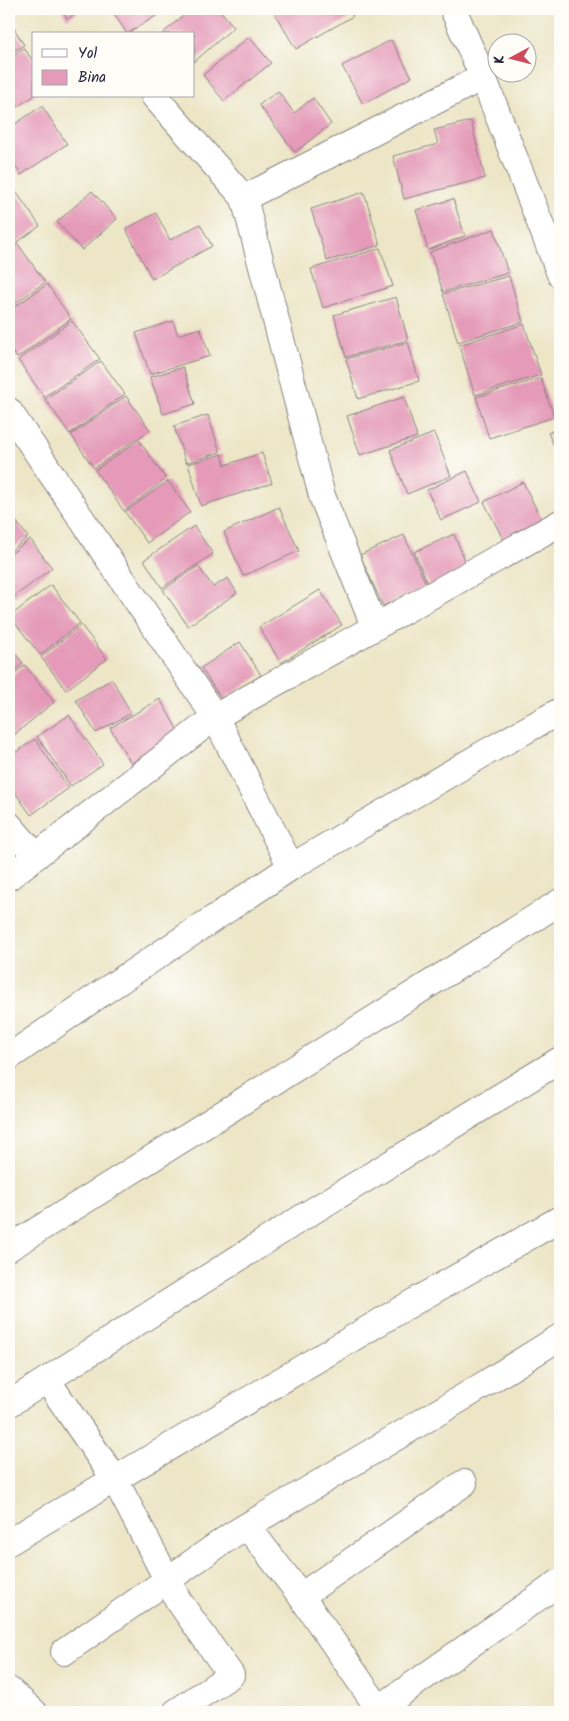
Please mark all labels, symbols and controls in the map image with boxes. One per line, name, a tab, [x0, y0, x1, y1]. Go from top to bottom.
legend	[32, 32, 195, 98]
north arrow	[486, 32, 536, 82]
text: Yol	[78, 42, 97, 66]
text: K	[489, 53, 512, 65]
text: Bina	[78, 66, 106, 90]

